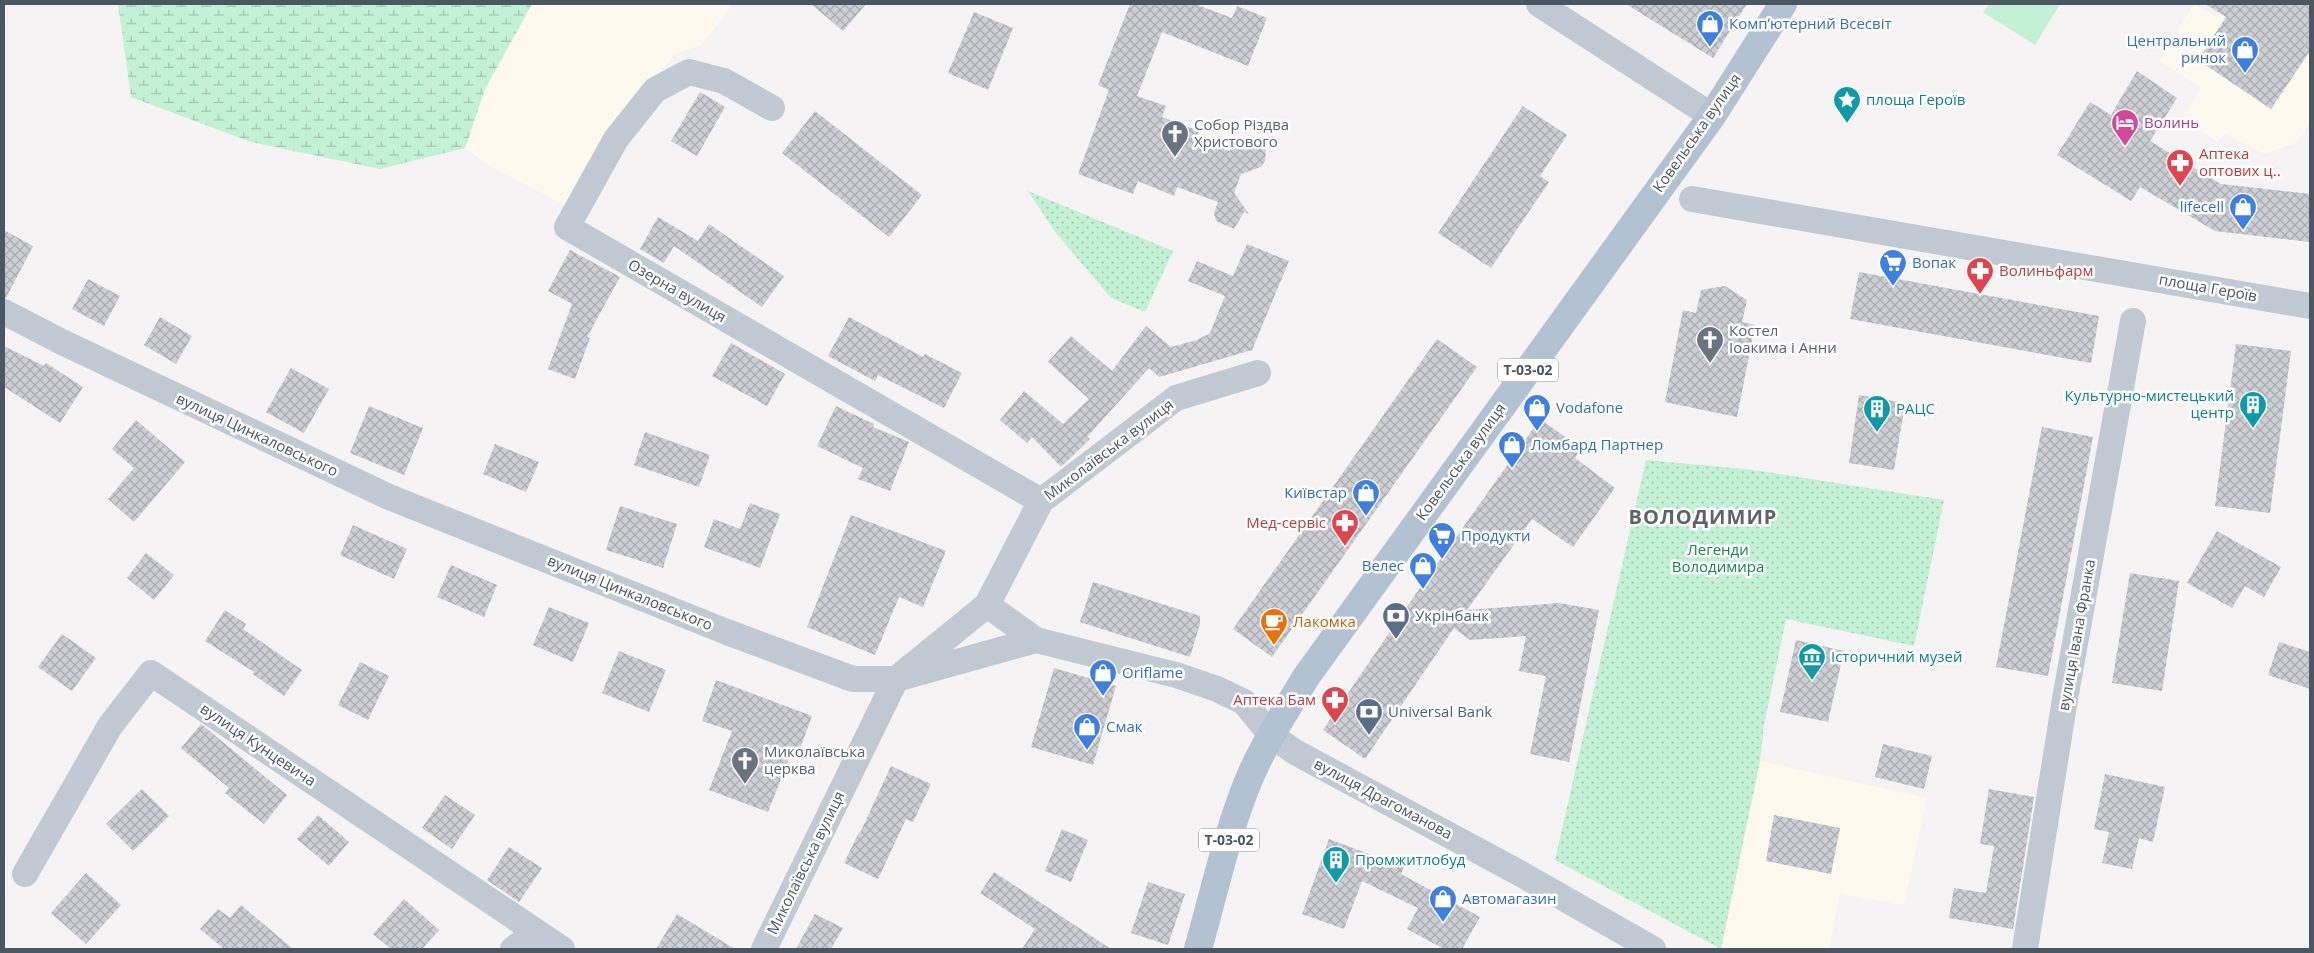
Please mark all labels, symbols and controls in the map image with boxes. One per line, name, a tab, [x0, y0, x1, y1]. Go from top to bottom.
shop icon: Компʼютерний Всесвіт	[1695, 9, 1725, 48]
place label: Компʼютерний Всесвіт	[1729, 13, 1892, 33]
place label: Центральний ринок	[2126, 30, 2226, 67]
shop icon: Центральний ринок	[2230, 35, 2260, 74]
street label: Ковельська вулиця	[1648, 69, 1745, 196]
place icon: площа Героїв	[1832, 85, 1862, 124]
place label: площа Героїв	[1866, 89, 1965, 109]
hotel icon: Волинь	[2110, 108, 2140, 147]
place label: Волинь	[2144, 112, 2199, 132]
place label: Собор Різдва Христового	[1194, 114, 1289, 151]
church icon: Собор Різдва Христового	[1160, 119, 1190, 158]
place label: Аптека оптових ц‥	[2199, 143, 2281, 180]
pharmacy icon: Аптека оптових ц‥	[2165, 148, 2195, 187]
shop icon: lifecell	[2228, 192, 2258, 231]
place label: lifecell	[2180, 196, 2224, 216]
supermarket icon: Вопак	[1878, 248, 1908, 287]
place label: Вопак	[1912, 252, 1956, 272]
street label: Озерна вулиця	[625, 254, 730, 326]
pharmacy icon: Волиньфарм	[1965, 256, 1995, 295]
place label: Волиньфарм	[1999, 260, 2093, 280]
street label: площа Героїв	[2157, 269, 2259, 305]
place label: Костел Іоакима і Анни	[1729, 320, 1837, 357]
church icon: Костел Іоакима і Анни	[1695, 325, 1725, 364]
road number: Т-03-02	[1498, 358, 1558, 382]
place label: Культурно-мистецький центр	[2065, 385, 2234, 422]
street label: вулиця Цинкаловського	[173, 388, 342, 480]
building icon: Культурно-мистецький центр	[2238, 390, 2268, 429]
shop icon: Vodafone	[1522, 393, 1552, 432]
street label: Миколаївська вулиця	[1040, 394, 1177, 504]
building icon: РАЦС	[1862, 394, 1892, 433]
place label: Vodafone	[1556, 397, 1623, 417]
place label: РАЦС	[1896, 398, 1935, 418]
street label: Ковельська вулиця	[1411, 399, 1510, 524]
shop icon: Ломбард Партнер	[1497, 430, 1527, 469]
place label: Ломбард Партнер	[1531, 434, 1663, 454]
shop icon: Київстар	[1351, 478, 1381, 517]
place label: Київстар	[1284, 482, 1347, 502]
district label: ВОЛОДИМИР	[1629, 503, 1777, 530]
pharmacy icon: Мед-сервіс	[1330, 508, 1360, 547]
place label: Мед-сервіс	[1246, 512, 1326, 532]
supermarket icon: Продукти	[1427, 521, 1457, 560]
place label: Продукти	[1461, 525, 1531, 545]
park label: Легенди Володимира	[1672, 539, 1764, 576]
street label: вулиця Цинкаловського	[545, 550, 716, 634]
shop icon: Велес	[1408, 551, 1438, 590]
place label: Велес	[1362, 555, 1404, 575]
street label: вулиця Івана Франка	[2053, 557, 2099, 712]
bank icon: Укрінбанк	[1381, 601, 1411, 640]
place label: Укрінбанк	[1415, 605, 1489, 625]
cafe icon: Лакомка	[1259, 607, 1289, 646]
place label: Лакомка	[1293, 611, 1356, 631]
museum icon: Історичний музей	[1797, 642, 1827, 681]
place label: Історичний музей	[1831, 646, 1962, 666]
shop icon: Oriflame	[1088, 658, 1118, 697]
place label: Oriflame	[1122, 662, 1183, 682]
pharmacy icon: Аптека Бам	[1320, 685, 1350, 724]
place label: Аптека Бам	[1233, 689, 1316, 709]
bank icon: Universal Bank	[1354, 697, 1384, 736]
street label: вулиця Кунцевича	[197, 698, 320, 790]
place label: Universal Bank	[1388, 701, 1492, 721]
shop icon: Смак	[1072, 712, 1102, 751]
place label: Смак	[1106, 716, 1143, 736]
place label: Миколаївська церква	[764, 741, 865, 778]
church icon: Миколаївська церква	[730, 746, 760, 785]
street label: вулиця Драгоманова	[1311, 753, 1456, 843]
street label: Миколаївська вулиця	[762, 788, 849, 938]
road number: Т-03-02	[1199, 828, 1259, 852]
building icon: Промжитлобуд	[1321, 845, 1351, 884]
place label: Промжитлобуд	[1355, 849, 1466, 869]
shop icon: Автомагазин	[1428, 884, 1458, 923]
place label: Автомагазин	[1462, 888, 1557, 908]

